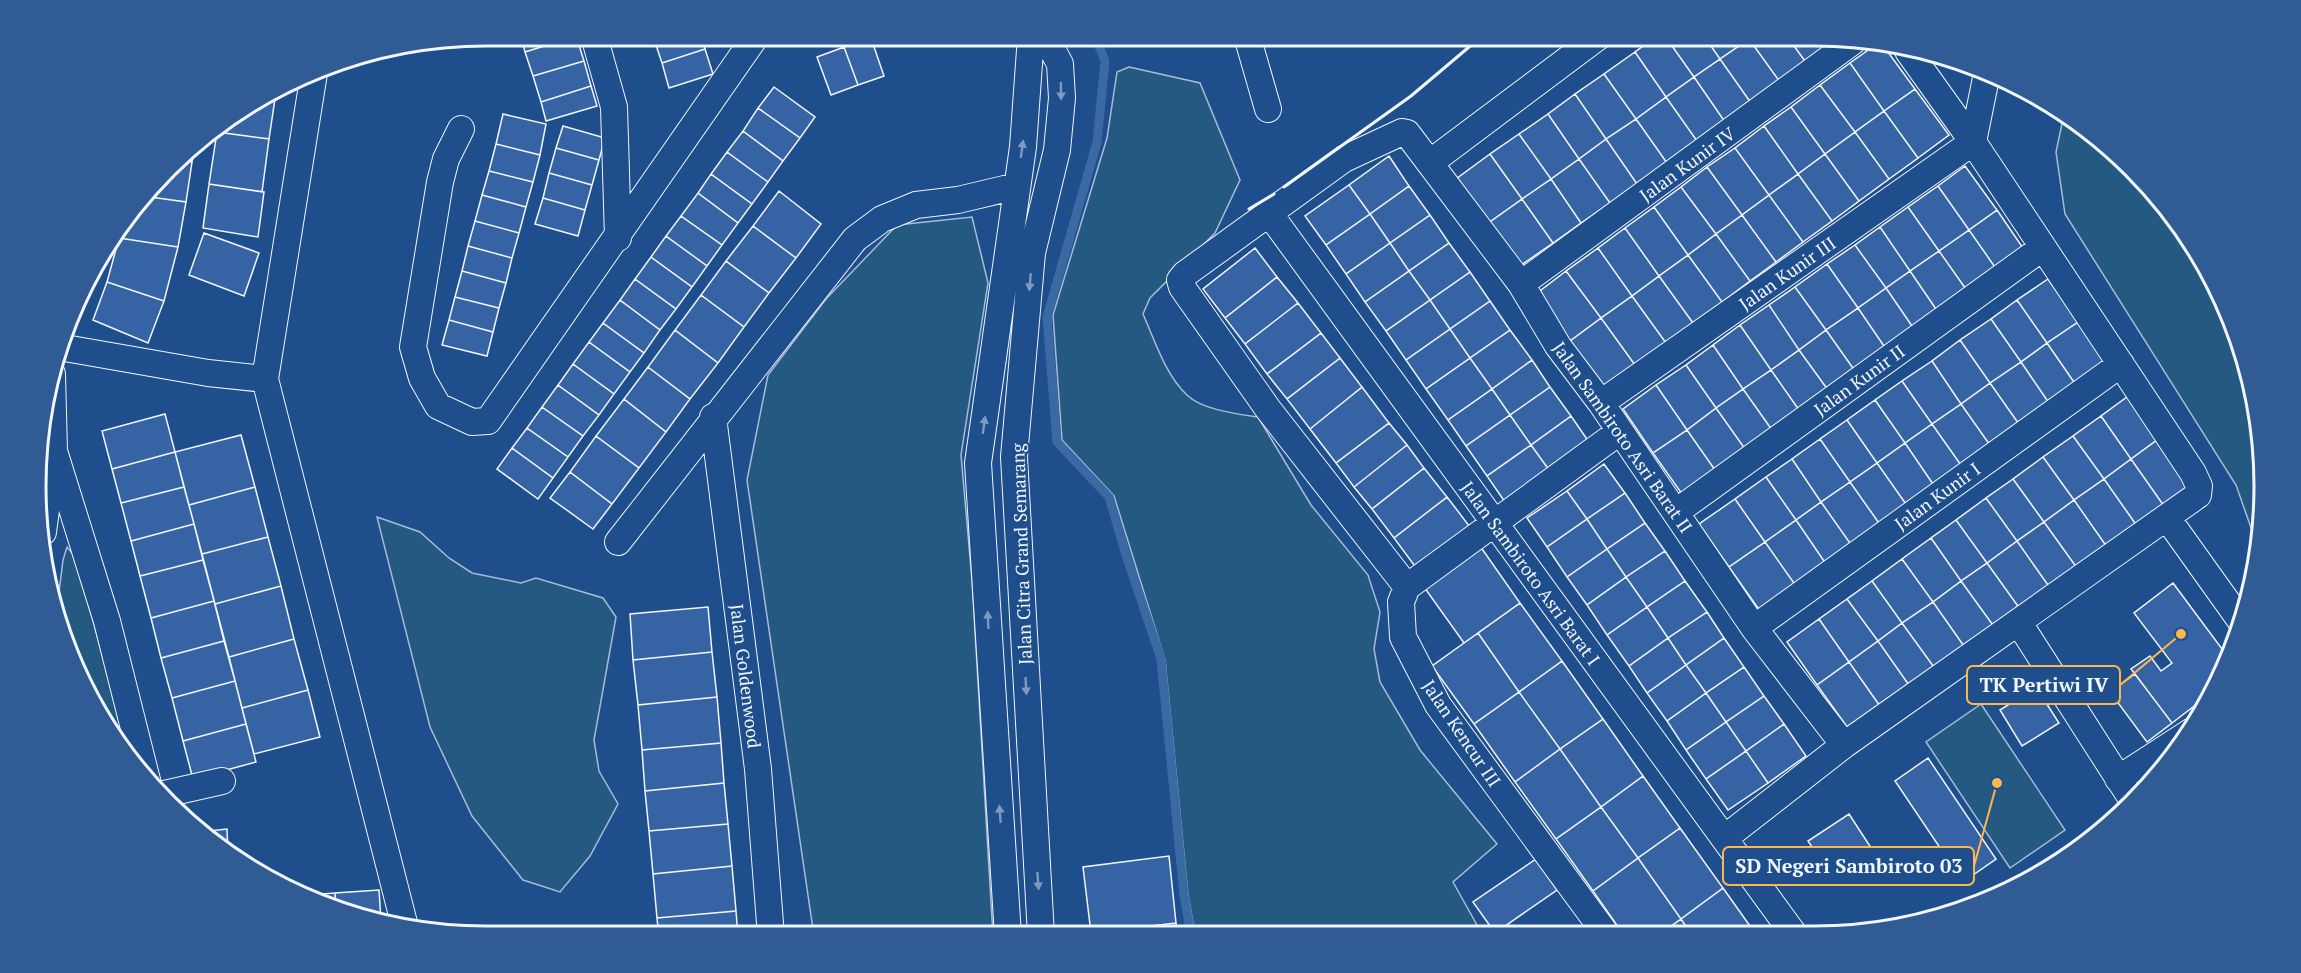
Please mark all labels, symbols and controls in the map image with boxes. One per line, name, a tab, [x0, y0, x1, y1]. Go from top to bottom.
one-way arrow	[1056, 81, 1066, 100]
street label: Jalan Kunir IV	[1634, 121, 1740, 207]
one-way arrow	[1018, 139, 1027, 158]
street label: Jalan Kunir III	[1734, 231, 1840, 315]
one-way arrow	[1025, 273, 1035, 292]
street label: Jalan Sambiroto Asri Barat II	[1548, 337, 1698, 537]
street label: Jalan Kunir II	[1809, 339, 1909, 421]
one-way arrow	[979, 416, 988, 435]
street label: Jalan Citra Grand Semarang	[1005, 442, 1037, 665]
street label: Jalan Kunir I	[1889, 457, 1985, 535]
street label: Jalan Sambiroto Asri Barat I	[1456, 476, 1606, 670]
street label: Jalan Goldenwood	[725, 603, 767, 749]
one-way arrow	[983, 610, 992, 629]
callout: TK Pertiwi IV	[1967, 666, 2120, 704]
text: TK Pertiwi IV	[1980, 671, 2109, 698]
street label: Jalan Kencur III	[1417, 675, 1507, 791]
one-way arrow	[1022, 677, 1031, 696]
one-way arrow	[995, 805, 1005, 824]
callout: SD Negeri Sambiroto 03	[1723, 847, 1974, 885]
text: SD Negeri Sambiroto 03	[1735, 852, 1963, 879]
one-way arrow	[1033, 871, 1043, 890]

